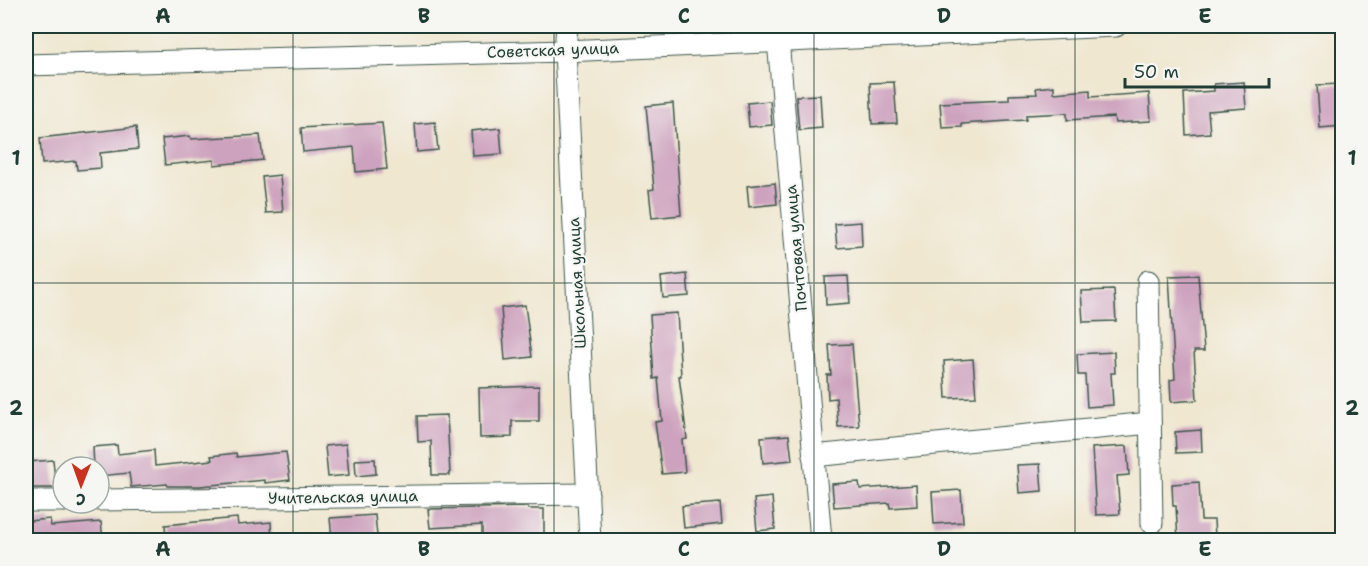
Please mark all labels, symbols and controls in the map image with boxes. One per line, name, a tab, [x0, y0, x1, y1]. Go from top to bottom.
text: A	[155, 3, 171, 29]
text: B	[418, 3, 430, 29]
text: C	[678, 3, 690, 29]
text: D	[937, 3, 951, 29]
text: E	[1198, 3, 1212, 29]
street label: Советская улица	[487, 37, 620, 63]
scale bar	[1125, 51, 1269, 89]
text: 50 m	[1134, 60, 1179, 84]
text: 1	[11, 145, 21, 171]
text: 1	[1347, 145, 1357, 171]
street label: Почтовая улица	[780, 184, 812, 312]
street label: Школьная улица	[563, 217, 591, 349]
text: 2	[9, 395, 23, 421]
text: 2	[1345, 395, 1359, 421]
north arrow	[51, 455, 111, 515]
street label: Учительская улица	[268, 485, 418, 509]
text: С	[75, 489, 86, 510]
text: A	[155, 536, 171, 562]
text: B	[418, 536, 430, 562]
text: C	[678, 536, 690, 562]
text: D	[937, 536, 951, 562]
text: E	[1198, 536, 1212, 562]

